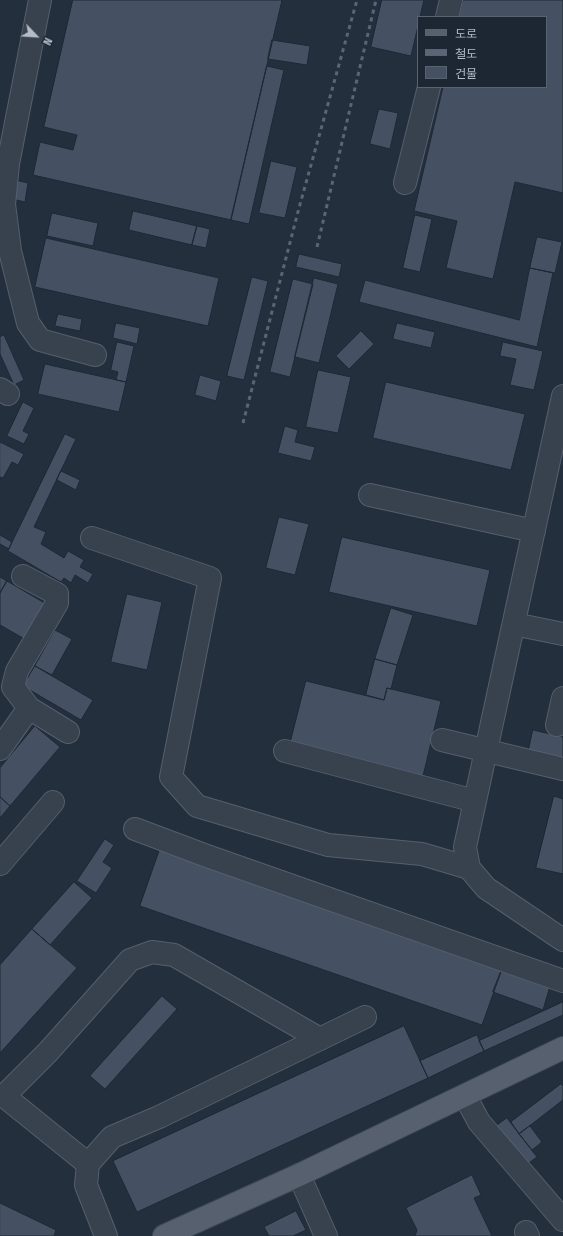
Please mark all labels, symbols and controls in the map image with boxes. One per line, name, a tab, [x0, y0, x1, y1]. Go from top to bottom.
north arrow	[16, 16, 56, 56]
legend	[417, 16, 547, 88]
text: 도로	[455, 27, 477, 41]
text: N	[40, 36, 55, 47]
text: 철도	[455, 47, 477, 61]
text: 건물	[455, 67, 477, 81]

